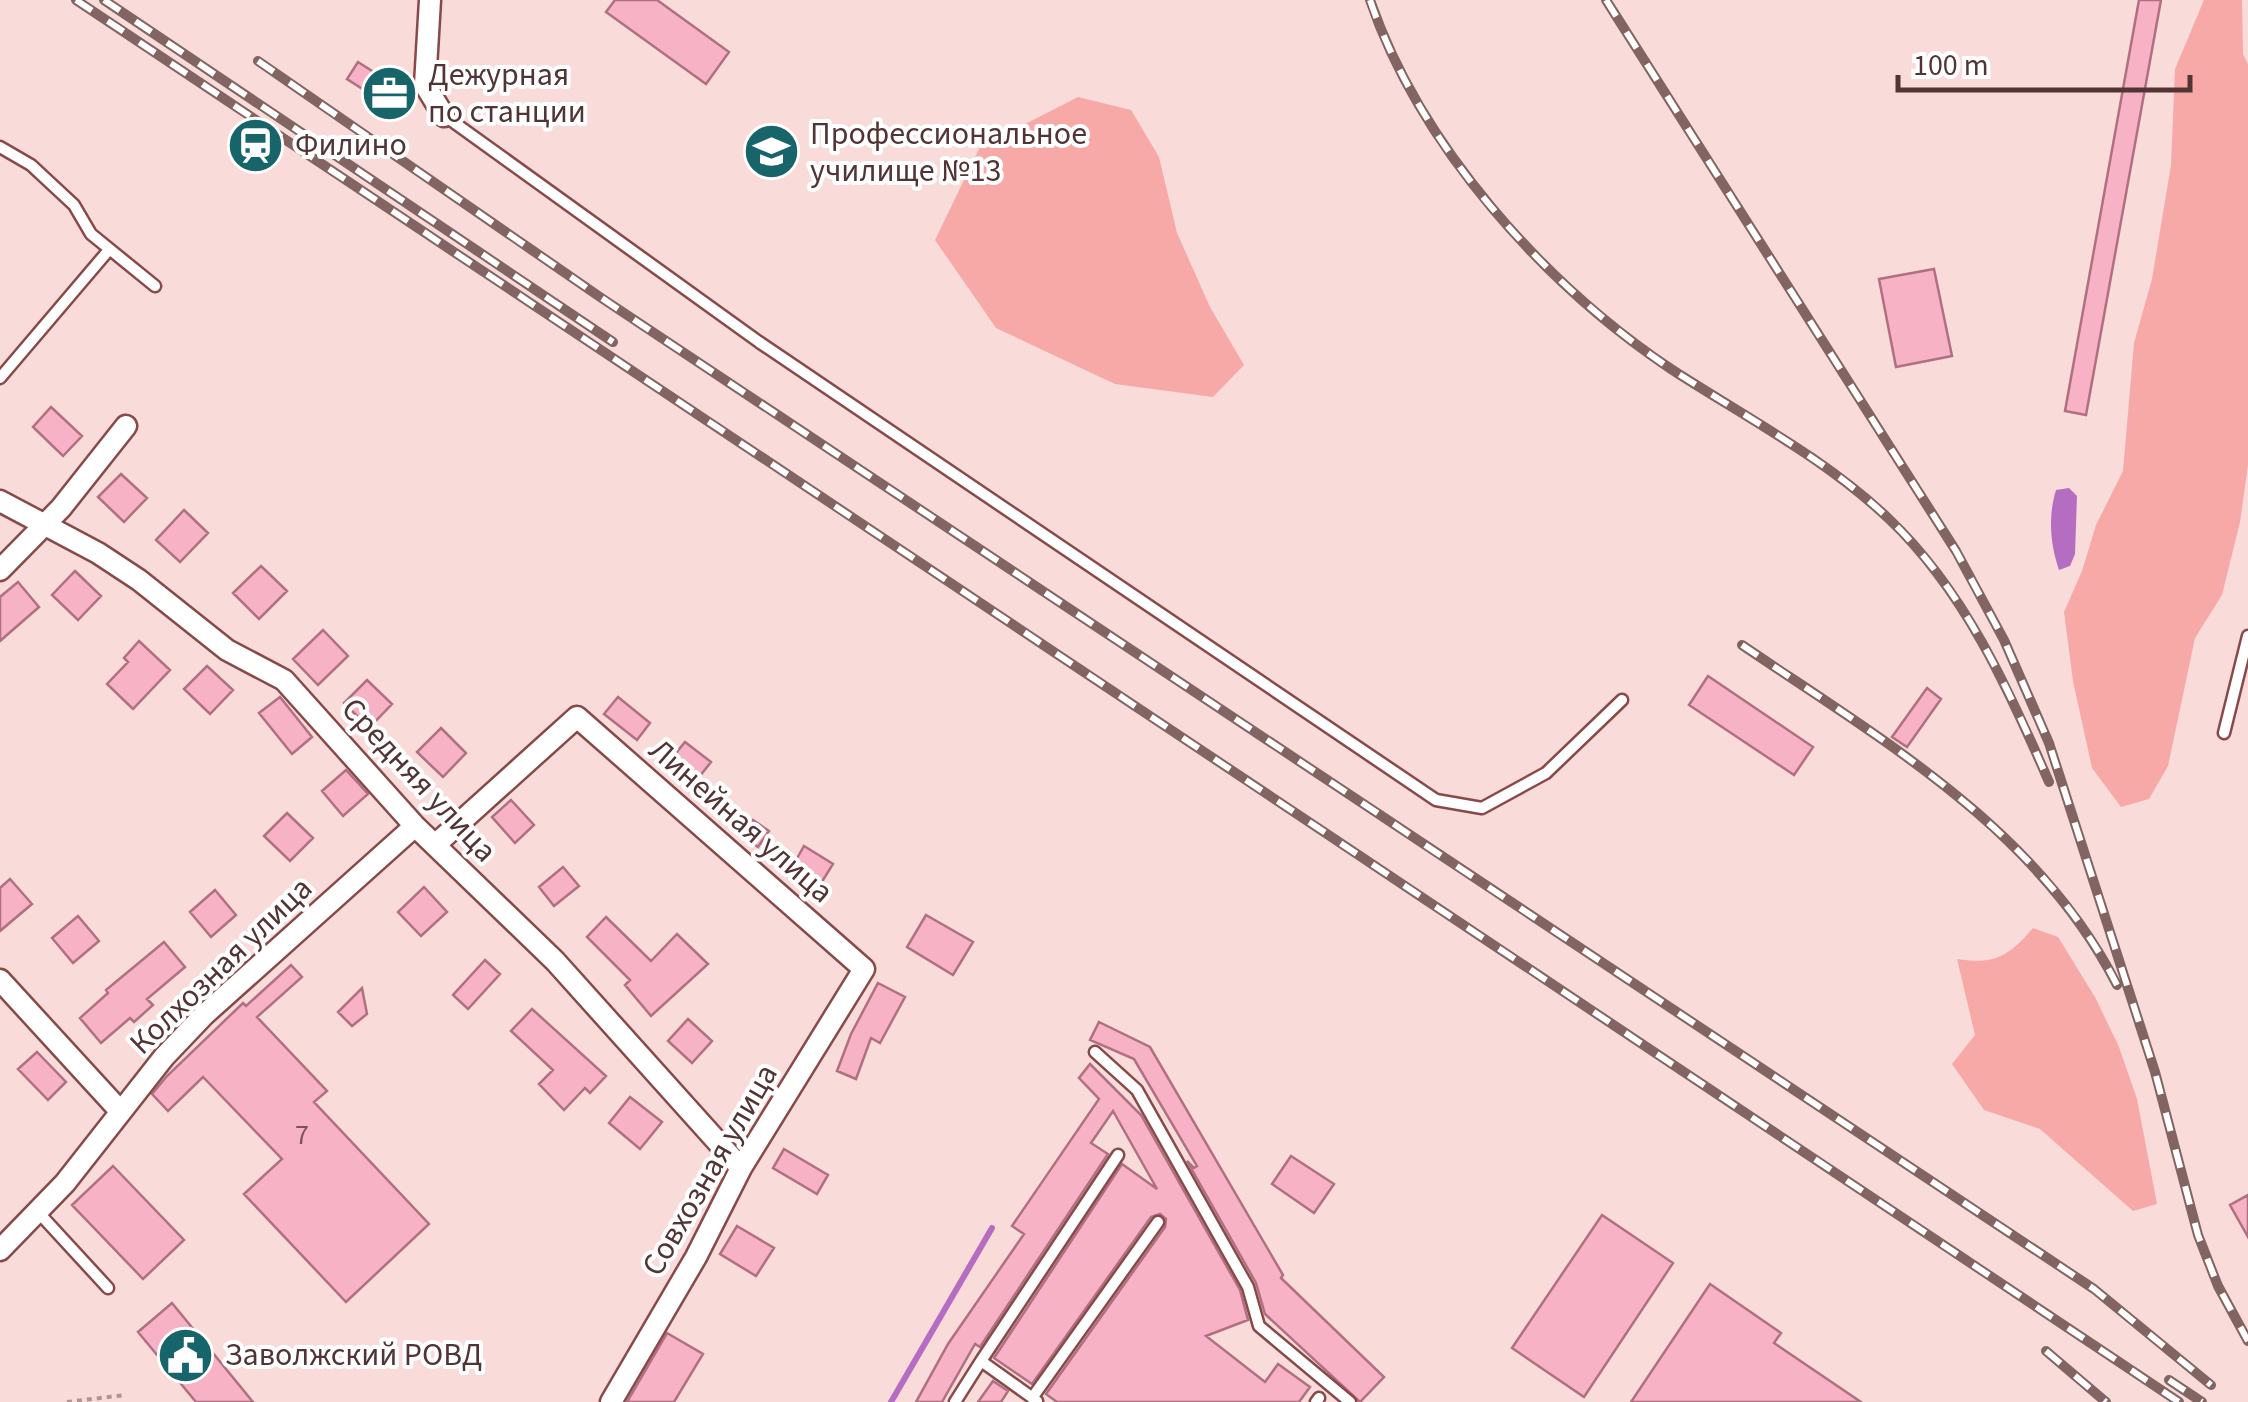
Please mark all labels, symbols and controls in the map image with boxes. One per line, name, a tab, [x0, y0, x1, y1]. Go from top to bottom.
scale bar	[1898, 30, 2190, 92]
text: 100 m	[1913, 44, 1989, 87]
place label: Дежурная по станции	[428, 52, 586, 135]
office icon: Дежурная по станции	[359, 63, 419, 123]
place label: Профессиональное училище №13	[810, 111, 1087, 194]
station icon: Филино	[226, 115, 286, 175]
place label: Филино	[295, 122, 407, 168]
school or university icon: Профессиональное училище №13	[741, 122, 801, 182]
street label: Средняя улица	[331, 687, 507, 873]
street label: Линейная улица	[639, 728, 843, 914]
street label: Колхозная улица	[119, 867, 323, 1065]
street label: Совхозная улица	[631, 1056, 789, 1284]
house number: 7	[295, 1115, 309, 1155]
public building icon: Заволжский РОВД	[156, 1325, 216, 1385]
place label: Заволжский РОВД	[225, 1332, 482, 1378]

